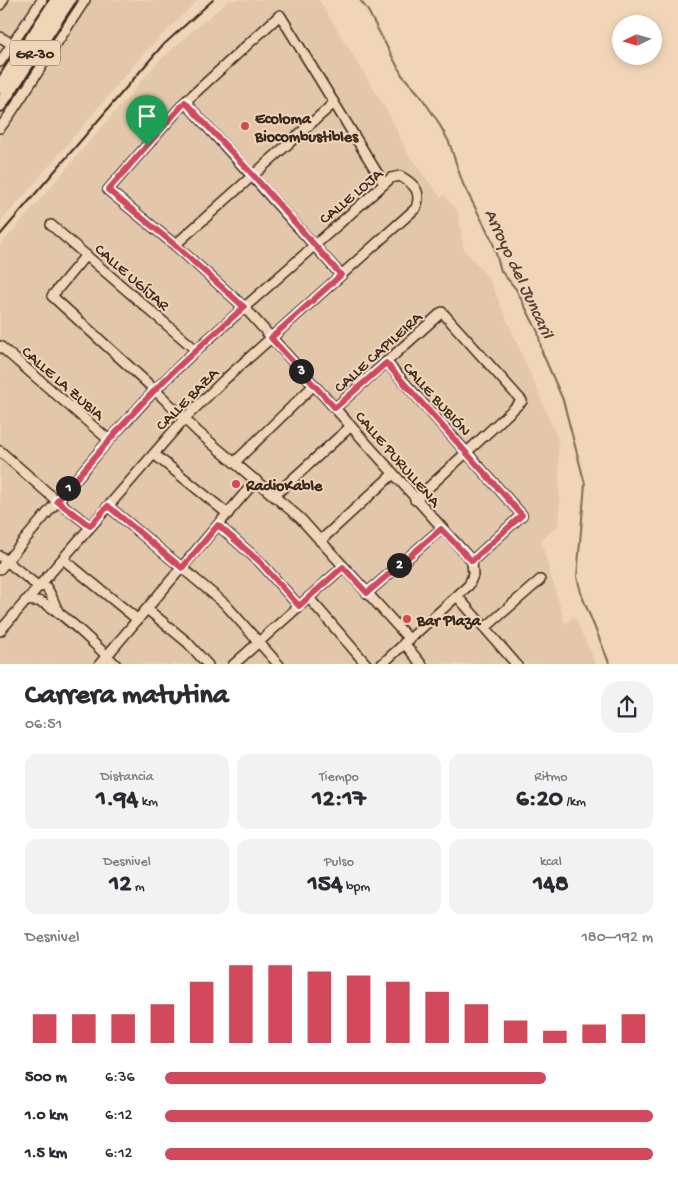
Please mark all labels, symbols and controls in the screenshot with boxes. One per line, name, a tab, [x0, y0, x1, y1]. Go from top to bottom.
north arrow	[612, 15, 662, 65]
map controls	[612, 15, 662, 65]
road number: GR-30	[10, 40, 60, 66]
pin	[126, 95, 168, 146]
icon: arrive	[133, 102, 161, 130]
place label: Ecoloma Biocombustibles	[254, 111, 359, 148]
marker: Ecoloma Biocombustibles	[239, 120, 251, 132]
street label: CALLE LOJA	[317, 165, 389, 230]
water label: Arroyo del Juncaril	[479, 206, 557, 343]
street label: CALLE UGÍJAR	[89, 240, 173, 317]
street label: CALLE CAPILEIRA	[331, 308, 428, 398]
street label: CALLE LA ZUBIA	[16, 343, 108, 427]
pin: 3	[288, 358, 314, 384]
street label: CALLE BUBIÓN	[397, 359, 474, 441]
text: 3	[298, 363, 305, 380]
street label: CALLE BAZA	[153, 364, 225, 436]
street label: CALLE PURULLENA	[350, 408, 444, 513]
pin: 1	[56, 476, 80, 500]
marker: RadioKable	[230, 478, 242, 490]
place label: RadioKable	[245, 478, 323, 497]
text: 1	[66, 480, 71, 497]
pin: 2	[386, 552, 412, 578]
text: 2	[396, 557, 403, 574]
marker: Bar Plaza	[401, 613, 413, 625]
place label: Bar Plaza	[416, 613, 482, 632]
text: Carrera matutina	[25, 680, 228, 713]
button: share	[601, 681, 653, 733]
text: 06:51	[25, 716, 62, 735]
text: Distancia	[100, 769, 154, 786]
text: Tiempo	[319, 769, 359, 786]
text: Ritmo	[534, 769, 568, 786]
text: 1.94	[96, 786, 138, 815]
text: 12:17	[312, 786, 366, 815]
text: 6:20	[516, 786, 563, 815]
text: km	[138, 794, 158, 811]
text: /km	[563, 794, 586, 811]
text: Desnivel	[103, 854, 151, 871]
text: Pulso	[324, 854, 354, 871]
text: kcal	[540, 854, 562, 871]
text: 12	[109, 871, 132, 900]
text: 154	[308, 871, 343, 900]
text: 148	[533, 871, 569, 900]
text: m	[132, 879, 145, 896]
text: bpm	[343, 879, 370, 896]
text: Desnivel	[25, 929, 79, 948]
text: 180–192 m	[581, 929, 653, 948]
text: 500 m	[25, 1069, 67, 1088]
text: 6:36	[105, 1069, 135, 1088]
text: 1.0 km	[25, 1107, 68, 1126]
text: 6:12	[105, 1107, 132, 1126]
text: 1.5 km	[25, 1145, 67, 1164]
text: 6:12	[105, 1145, 132, 1164]

